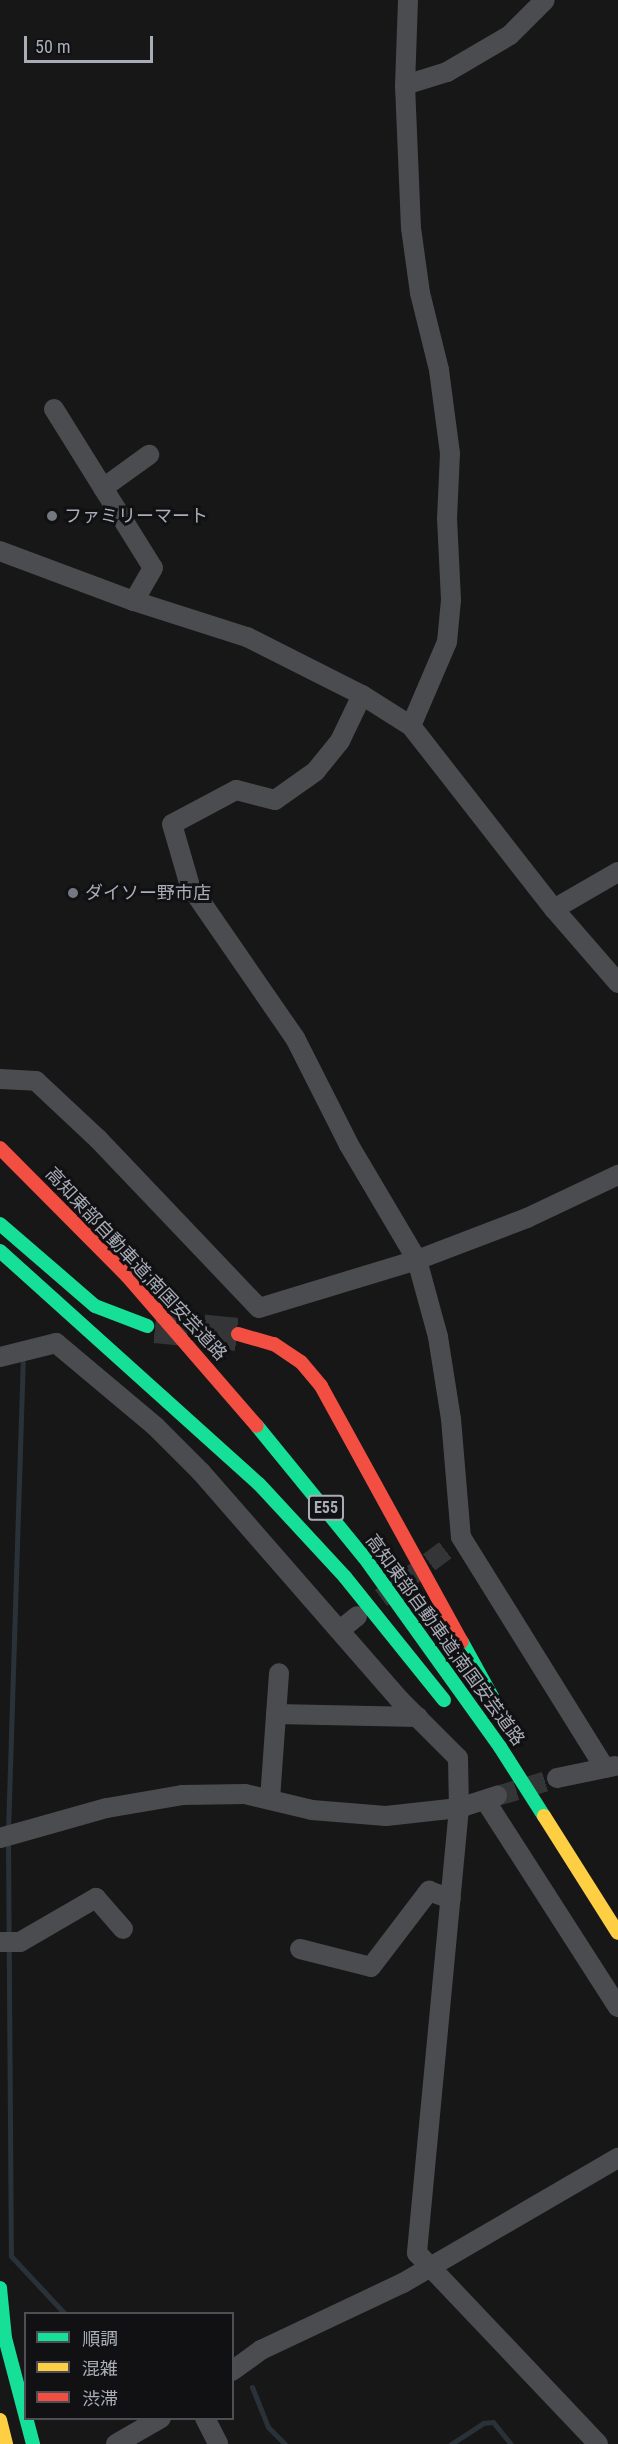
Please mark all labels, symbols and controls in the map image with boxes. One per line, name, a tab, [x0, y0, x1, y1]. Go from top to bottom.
scale bar	[27, 24, 156, 62]
text: 50 m	[35, 36, 70, 57]
place label: ファミリーマート	[64, 505, 208, 527]
marker: ファミリーマート	[45, 509, 59, 523]
place label: ダイソー野市店	[85, 882, 211, 904]
marker: ダイソー野市店	[66, 886, 80, 900]
street label: 高知東部自動車道;南国安芸道路	[41, 1163, 231, 1365]
road number: E55	[306, 1495, 346, 1521]
street label: 高知東部自動車道;南国安芸道路	[361, 1530, 529, 1750]
legend	[24, 2312, 234, 2420]
text: 順調	[82, 2328, 118, 2349]
text: 混雑	[82, 2358, 118, 2379]
text: 渋滞	[82, 2388, 118, 2409]

